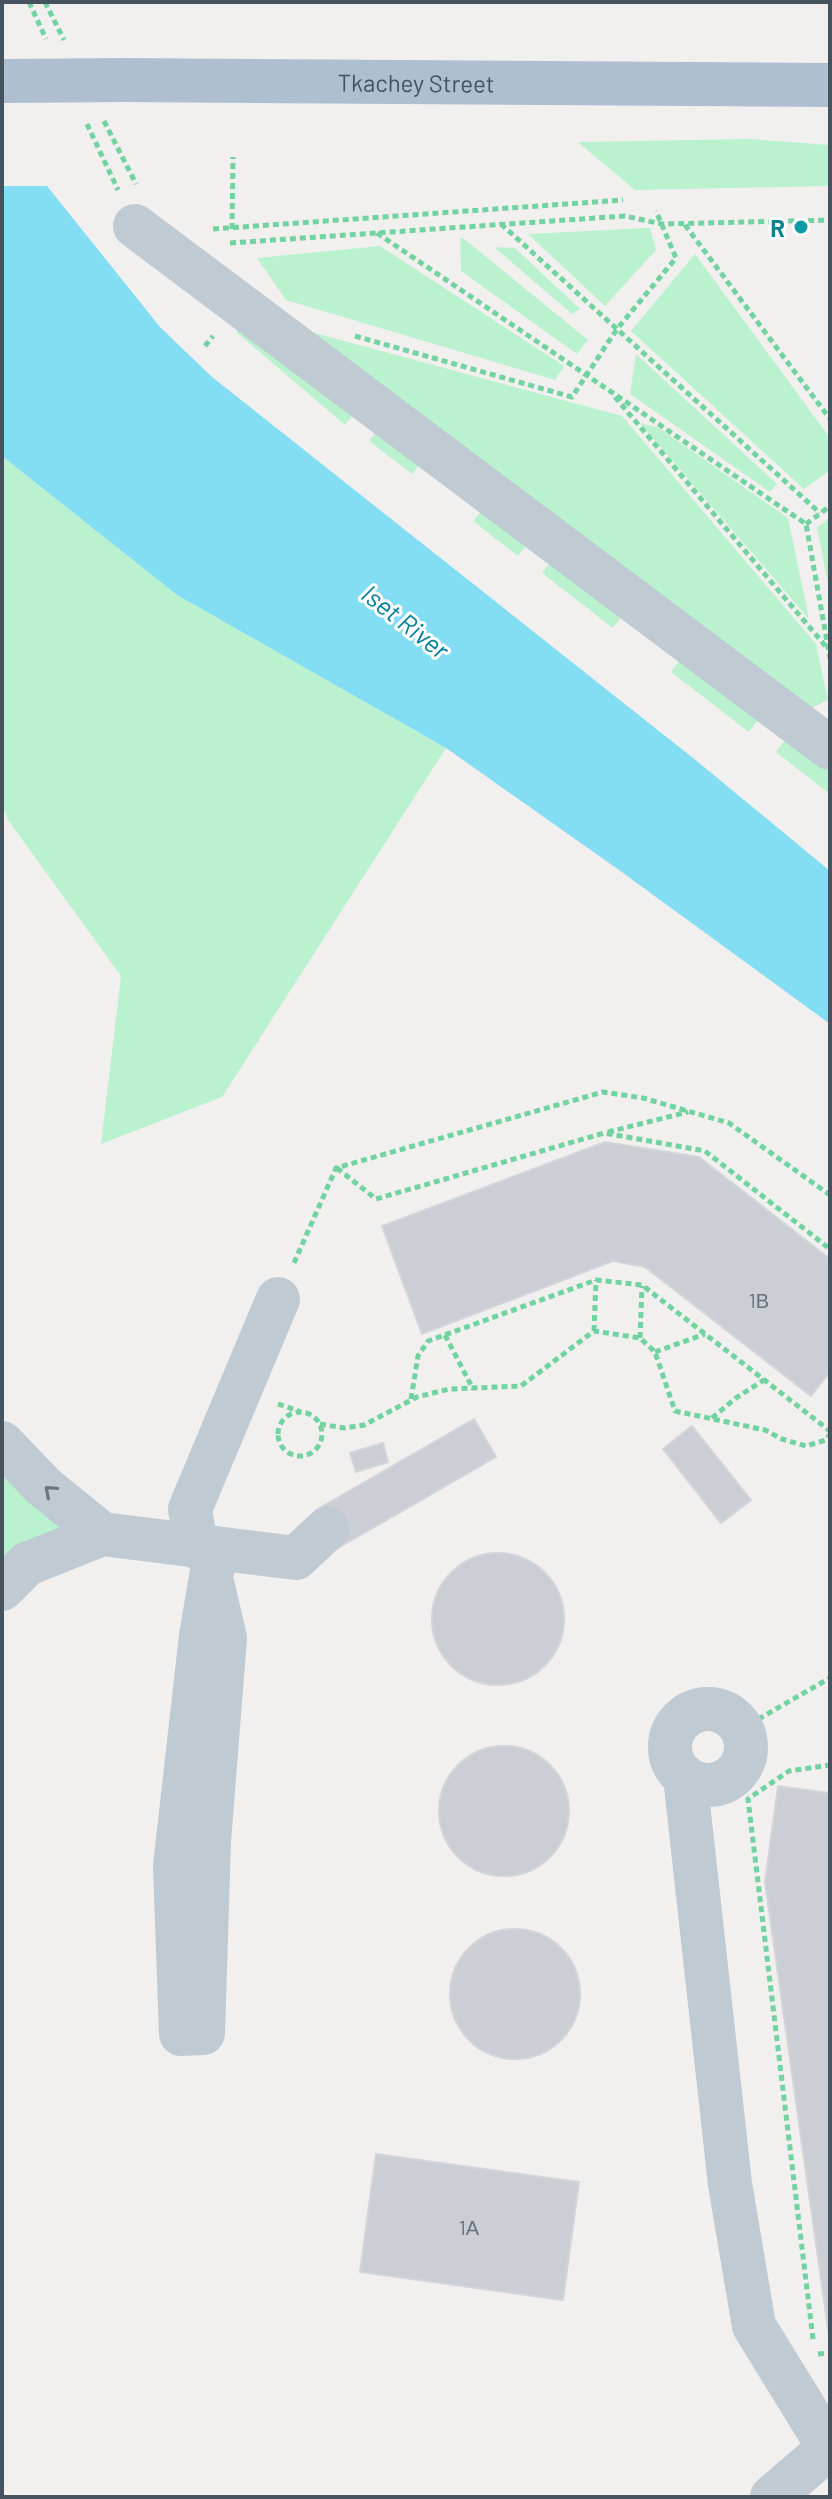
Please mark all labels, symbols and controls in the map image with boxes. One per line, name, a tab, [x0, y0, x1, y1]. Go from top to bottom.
street label: Tkachey Street	[337, 67, 495, 97]
place label: R	[770, 213, 785, 242]
marker: R	[792, 218, 810, 236]
water label: Iset River	[356, 577, 456, 665]
house number: 1В	[749, 1288, 769, 1312]
one-way arrow	[44, 1486, 59, 1501]
house number: 1А	[459, 2215, 480, 2239]

